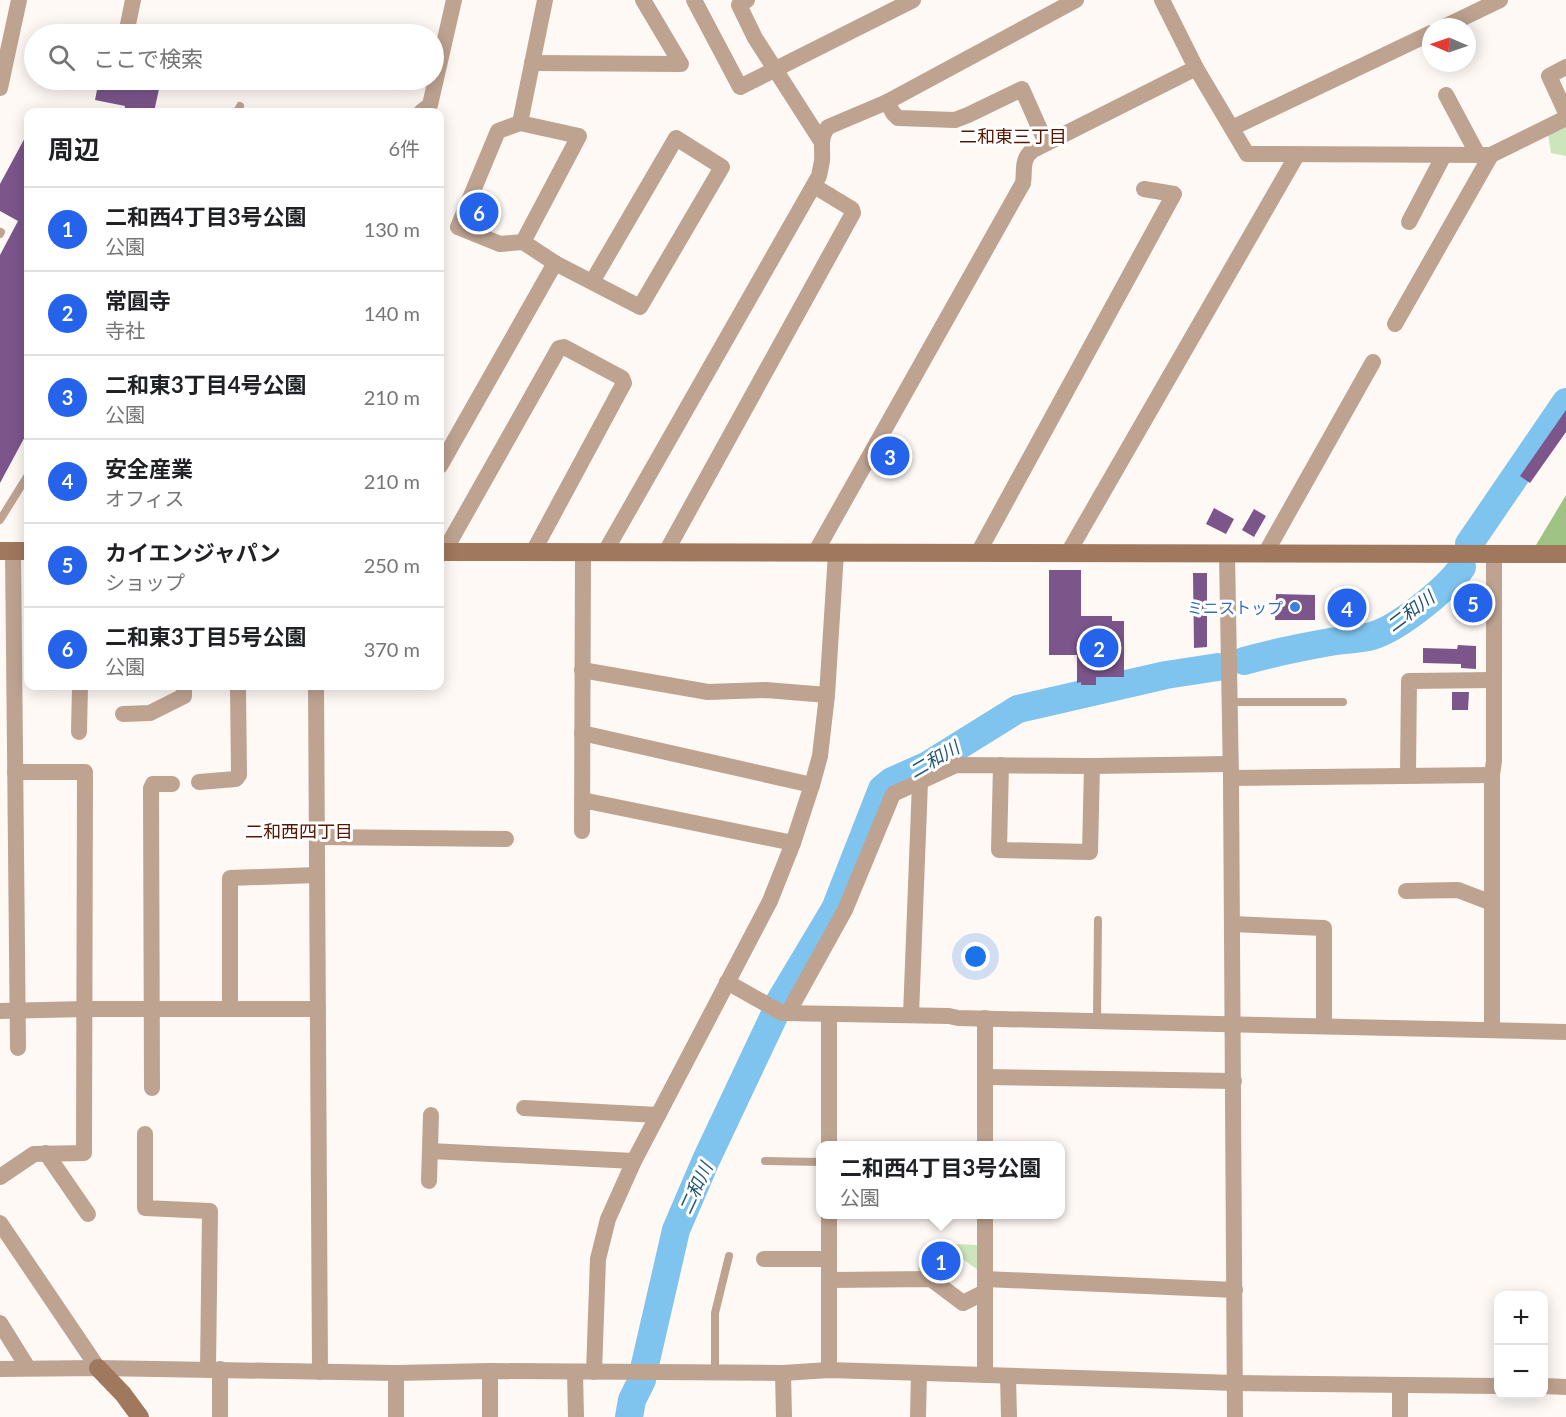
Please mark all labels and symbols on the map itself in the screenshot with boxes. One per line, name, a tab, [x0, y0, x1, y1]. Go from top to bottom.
north arrow	[1422, 18, 1476, 72]
district label: 二和東三丁目	[959, 125, 1067, 147]
pin: 6	[460, 190, 498, 234]
pin: 3	[870, 434, 910, 478]
pin: 5	[1454, 580, 1492, 626]
water label: 二和川	[1382, 585, 1440, 636]
pin: 4	[1328, 586, 1366, 630]
place label: ミニストップ	[1187, 598, 1283, 617]
marker: ミニストップ	[1288, 600, 1302, 614]
pin: 2	[1080, 626, 1118, 670]
water label: 二和川	[905, 735, 965, 782]
district label: 二和西四丁目	[245, 820, 353, 842]
your location	[961, 942, 990, 971]
water label: 二和川	[674, 1157, 717, 1217]
pin: 1	[922, 1238, 960, 1284]

